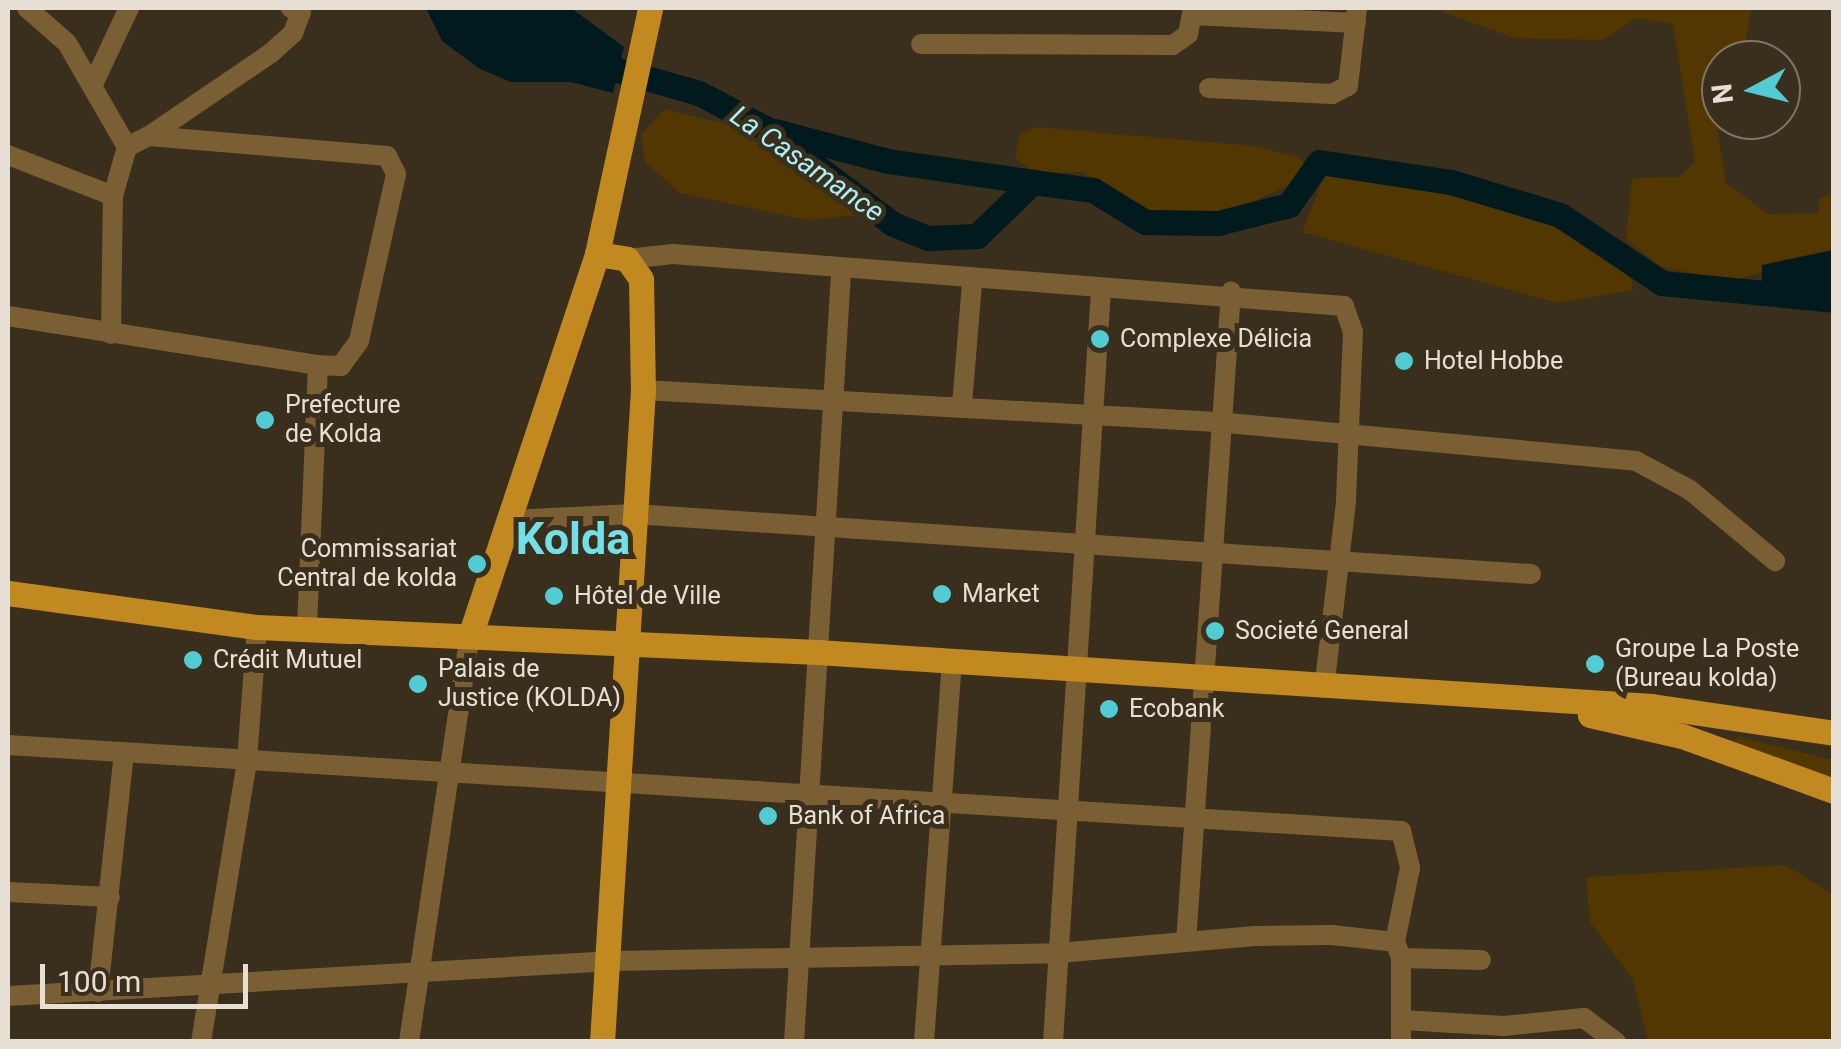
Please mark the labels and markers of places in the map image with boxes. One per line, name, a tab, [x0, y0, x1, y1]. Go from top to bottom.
place label: Complexe Délicia	[1120, 324, 1312, 354]
marker: Complexe Délicia	[1089, 328, 1111, 350]
place label: Hotel Hobbe	[1424, 346, 1563, 376]
marker: Hotel Hobbe	[1393, 350, 1415, 372]
place label: Prefecture de Kolda	[285, 391, 400, 450]
marker: Prefecture de Kolda	[254, 409, 276, 431]
place label: Commissariat Central de kolda	[277, 535, 457, 594]
marker: Commissariat Central de kolda	[466, 553, 488, 575]
place label: Market	[962, 579, 1040, 609]
place label: Hôtel de Ville	[574, 581, 721, 611]
marker: Market	[931, 583, 953, 605]
marker: Hôtel de Ville	[543, 585, 565, 607]
place label: Societé General	[1235, 616, 1409, 646]
marker: Societé General	[1204, 620, 1226, 642]
place label: Groupe La Poste (Bureau kolda)	[1615, 635, 1799, 694]
place label: Crédit Mutuel	[213, 645, 362, 675]
marker: Crédit Mutuel	[182, 649, 204, 671]
marker: Groupe La Poste (Bureau kolda)	[1584, 653, 1606, 675]
place label: Palais de Justice (KOLDA)	[438, 655, 621, 714]
marker: Palais de Justice (KOLDA)	[407, 673, 429, 695]
place label: Ecobank	[1129, 694, 1224, 724]
marker: Ecobank	[1098, 698, 1120, 720]
place label: Bank of Africa	[788, 801, 945, 831]
marker: Bank of Africa	[757, 805, 779, 827]

